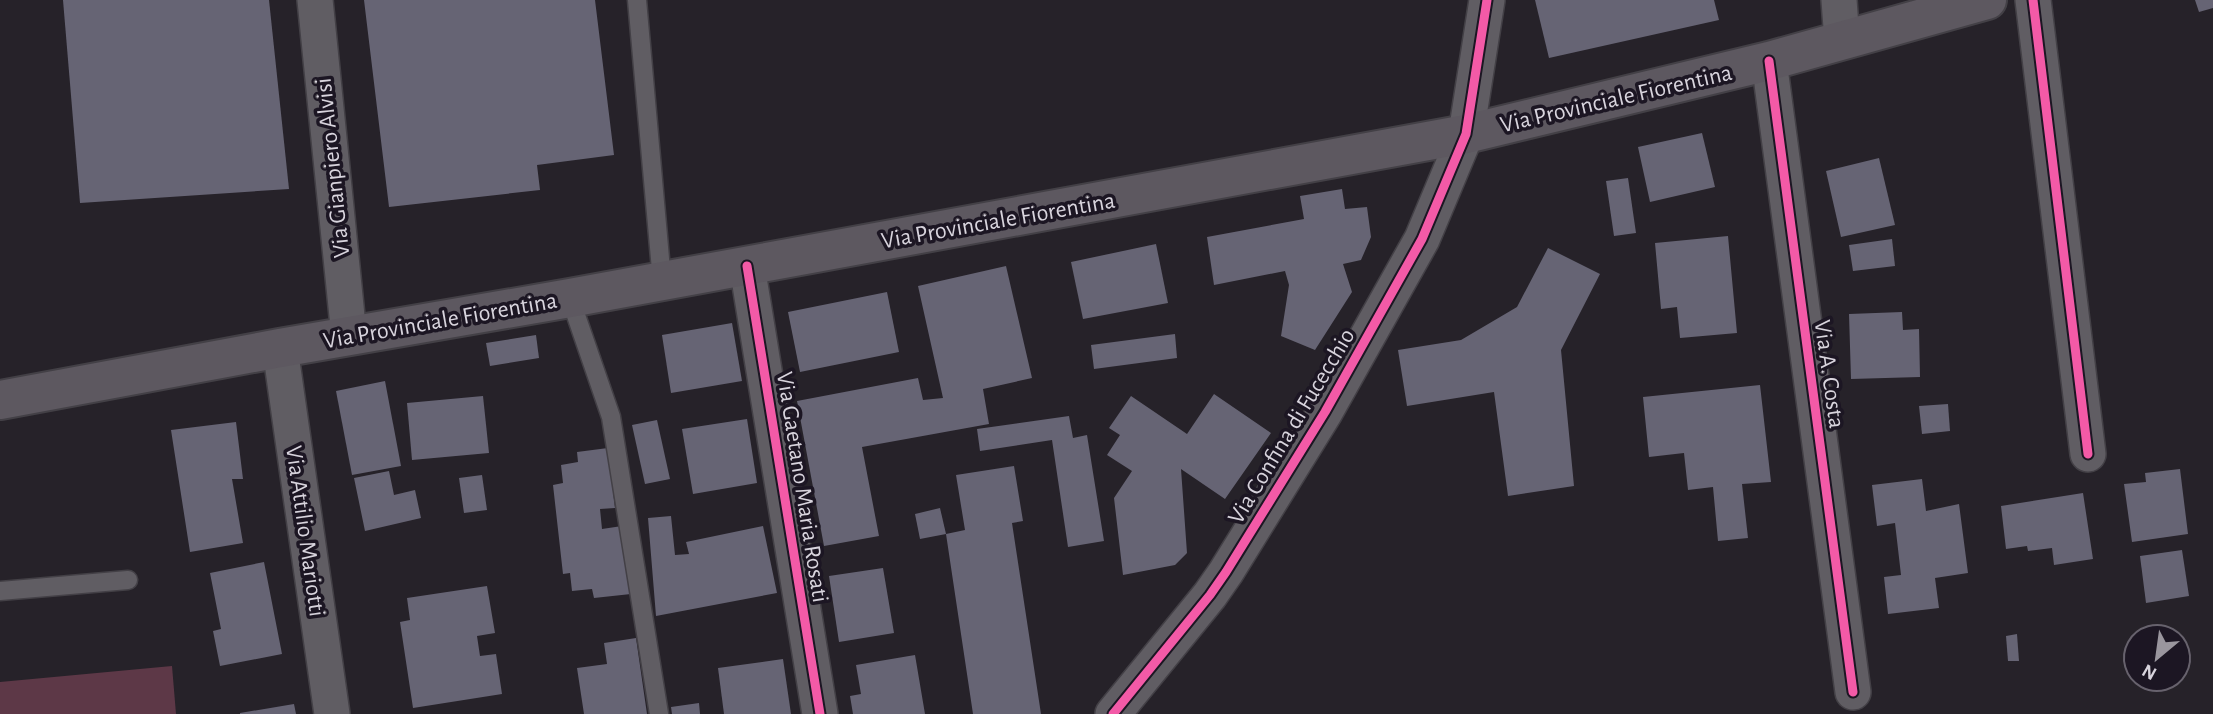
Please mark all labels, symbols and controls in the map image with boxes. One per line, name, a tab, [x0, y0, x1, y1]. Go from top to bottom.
street label: Via Provinciale Fiorentina	[1498, 61, 1734, 137]
street label: Via Gianpiero Alvisi	[312, 77, 354, 259]
street label: Via Provinciale Fiorentina	[879, 189, 1117, 253]
street label: Via Provinciale Fiorentina	[321, 289, 559, 353]
street label: Via A. Costa	[1810, 318, 1848, 430]
street label: Via Confina di Fucecchio	[1224, 325, 1360, 528]
street label: Via Gaetano Maria Rosati	[772, 370, 832, 604]
street label: Via Attilio Mariotti	[281, 444, 329, 618]
north arrow	[2122, 623, 2192, 693]
text: N	[2139, 660, 2160, 683]

